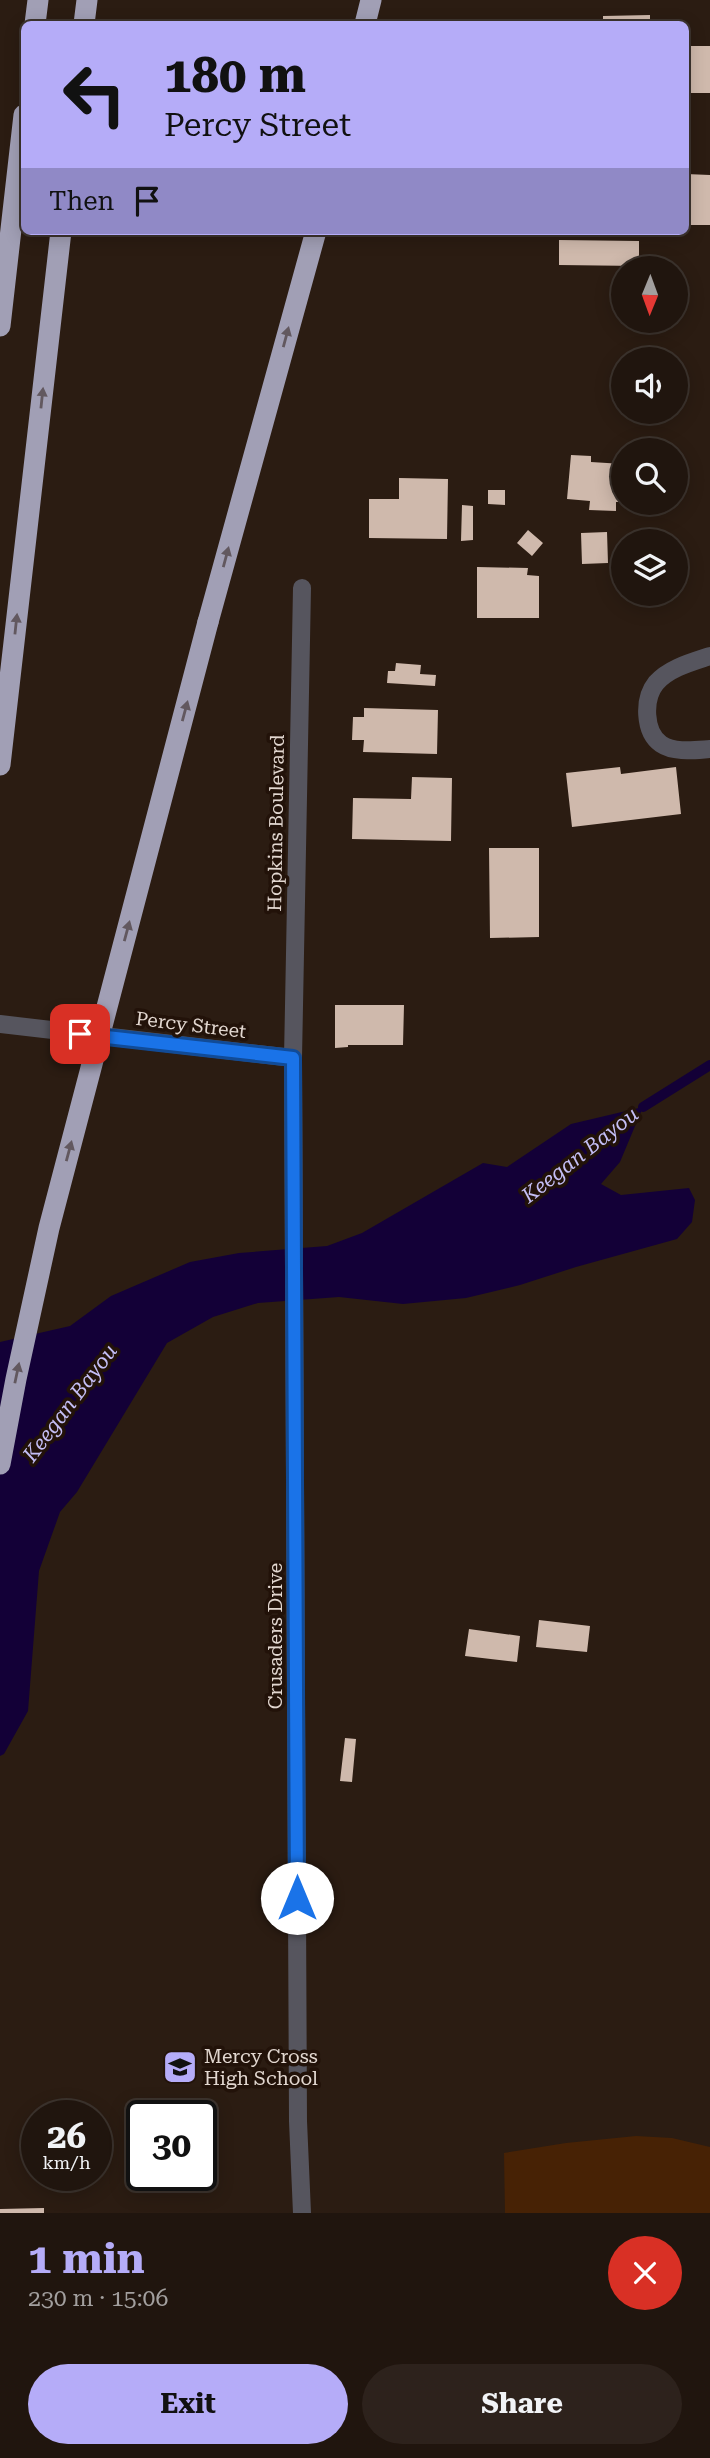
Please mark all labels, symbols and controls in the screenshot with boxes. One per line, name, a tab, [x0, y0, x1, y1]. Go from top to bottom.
text: 180 m	[164, 47, 306, 104]
icon: left	[49, 49, 140, 140]
text: Percy Street	[164, 106, 351, 144]
icon: arrive	[128, 182, 166, 220]
text: Then	[49, 186, 114, 216]
north arrow	[611, 256, 688, 332]
map controls	[611, 256, 688, 606]
one-way arrow	[282, 327, 292, 348]
button: sound	[611, 347, 688, 424]
one-way arrow	[36, 387, 47, 409]
button: search	[611, 438, 688, 515]
button: layers	[611, 529, 688, 606]
one-way arrow	[221, 545, 232, 567]
one-way arrow	[11, 613, 22, 635]
one-way arrow	[180, 700, 191, 722]
street label: Hopkins Boulevard	[263, 734, 289, 912]
one-way arrow	[122, 920, 133, 942]
pin	[50, 1004, 110, 1064]
street label: Percy Street	[134, 1007, 248, 1043]
icon: arrive	[61, 1015, 99, 1053]
water label: Keegan Bayou	[516, 1102, 643, 1208]
one-way arrow	[64, 1140, 75, 1162]
water label: Keegan Bayou	[17, 1339, 122, 1467]
one-way arrow	[12, 1362, 23, 1384]
street label: Crusaders Drive	[264, 1563, 287, 1709]
position arrow	[260, 1861, 334, 1935]
place label: Mercy Cross High School	[204, 2045, 318, 2090]
school or university icon: Mercy Cross High School	[161, 2048, 199, 2086]
speed limit sign: 30	[126, 2100, 217, 2191]
text: 26	[47, 2116, 86, 2157]
text: km/h	[42, 2152, 91, 2173]
text: 1 min	[28, 2234, 145, 2283]
button: close	[608, 2236, 682, 2310]
text: 230 m · 15:06	[28, 2285, 168, 2312]
button: Exit	[28, 2364, 348, 2444]
button: Share	[362, 2364, 682, 2444]

